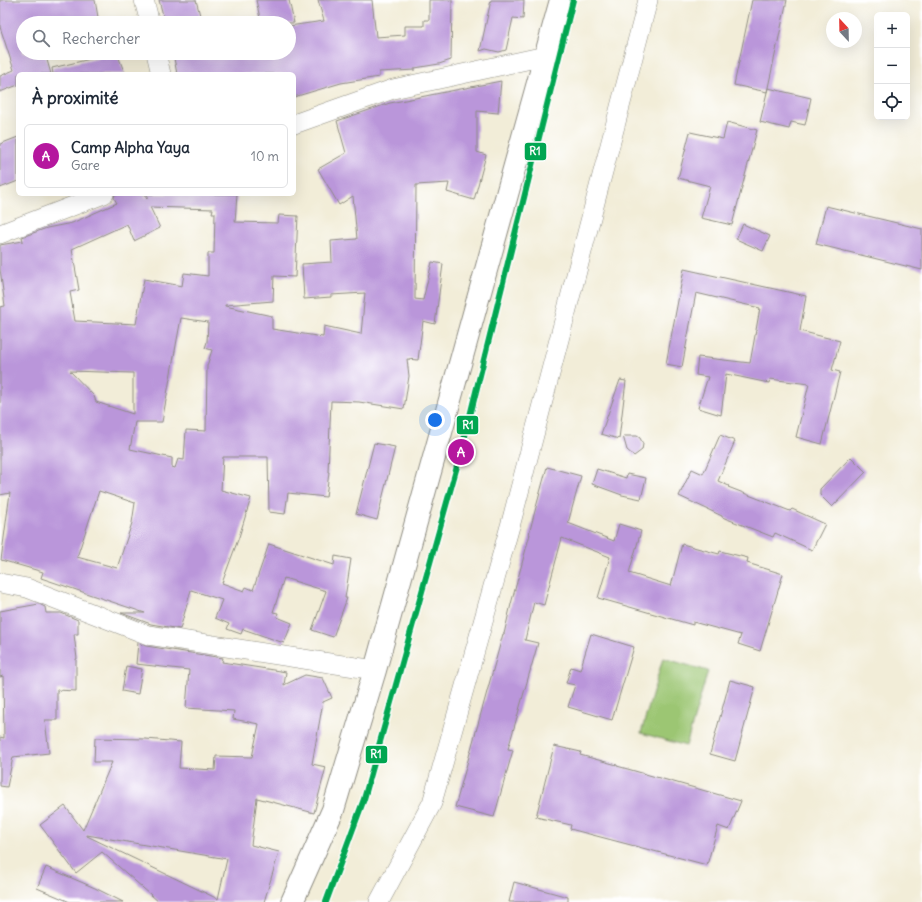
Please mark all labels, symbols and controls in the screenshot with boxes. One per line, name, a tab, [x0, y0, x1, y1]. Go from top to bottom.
north arrow	[826, 12, 862, 48]
map controls	[874, 12, 910, 120]
button: +	[874, 12, 910, 48]
search box	[16, 16, 296, 60]
icon: search	[30, 27, 52, 49]
text: Rechercher	[62, 29, 140, 48]
button: −	[874, 48, 910, 84]
button: locate	[874, 84, 910, 120]
text: À proximité	[32, 87, 118, 109]
text: Camp Alpha Yaya	[71, 138, 190, 157]
line badge: R1	[524, 142, 547, 161]
text: R1	[529, 144, 541, 158]
text: A	[42, 148, 50, 165]
text: 10 m	[251, 148, 279, 165]
text: Gare	[71, 157, 100, 174]
your location	[425, 410, 445, 430]
line badge: R1	[456, 415, 479, 435]
text: R1	[462, 418, 474, 432]
pin: A	[448, 437, 474, 467]
line badge: R1	[365, 745, 388, 764]
text: R1	[370, 747, 382, 761]

